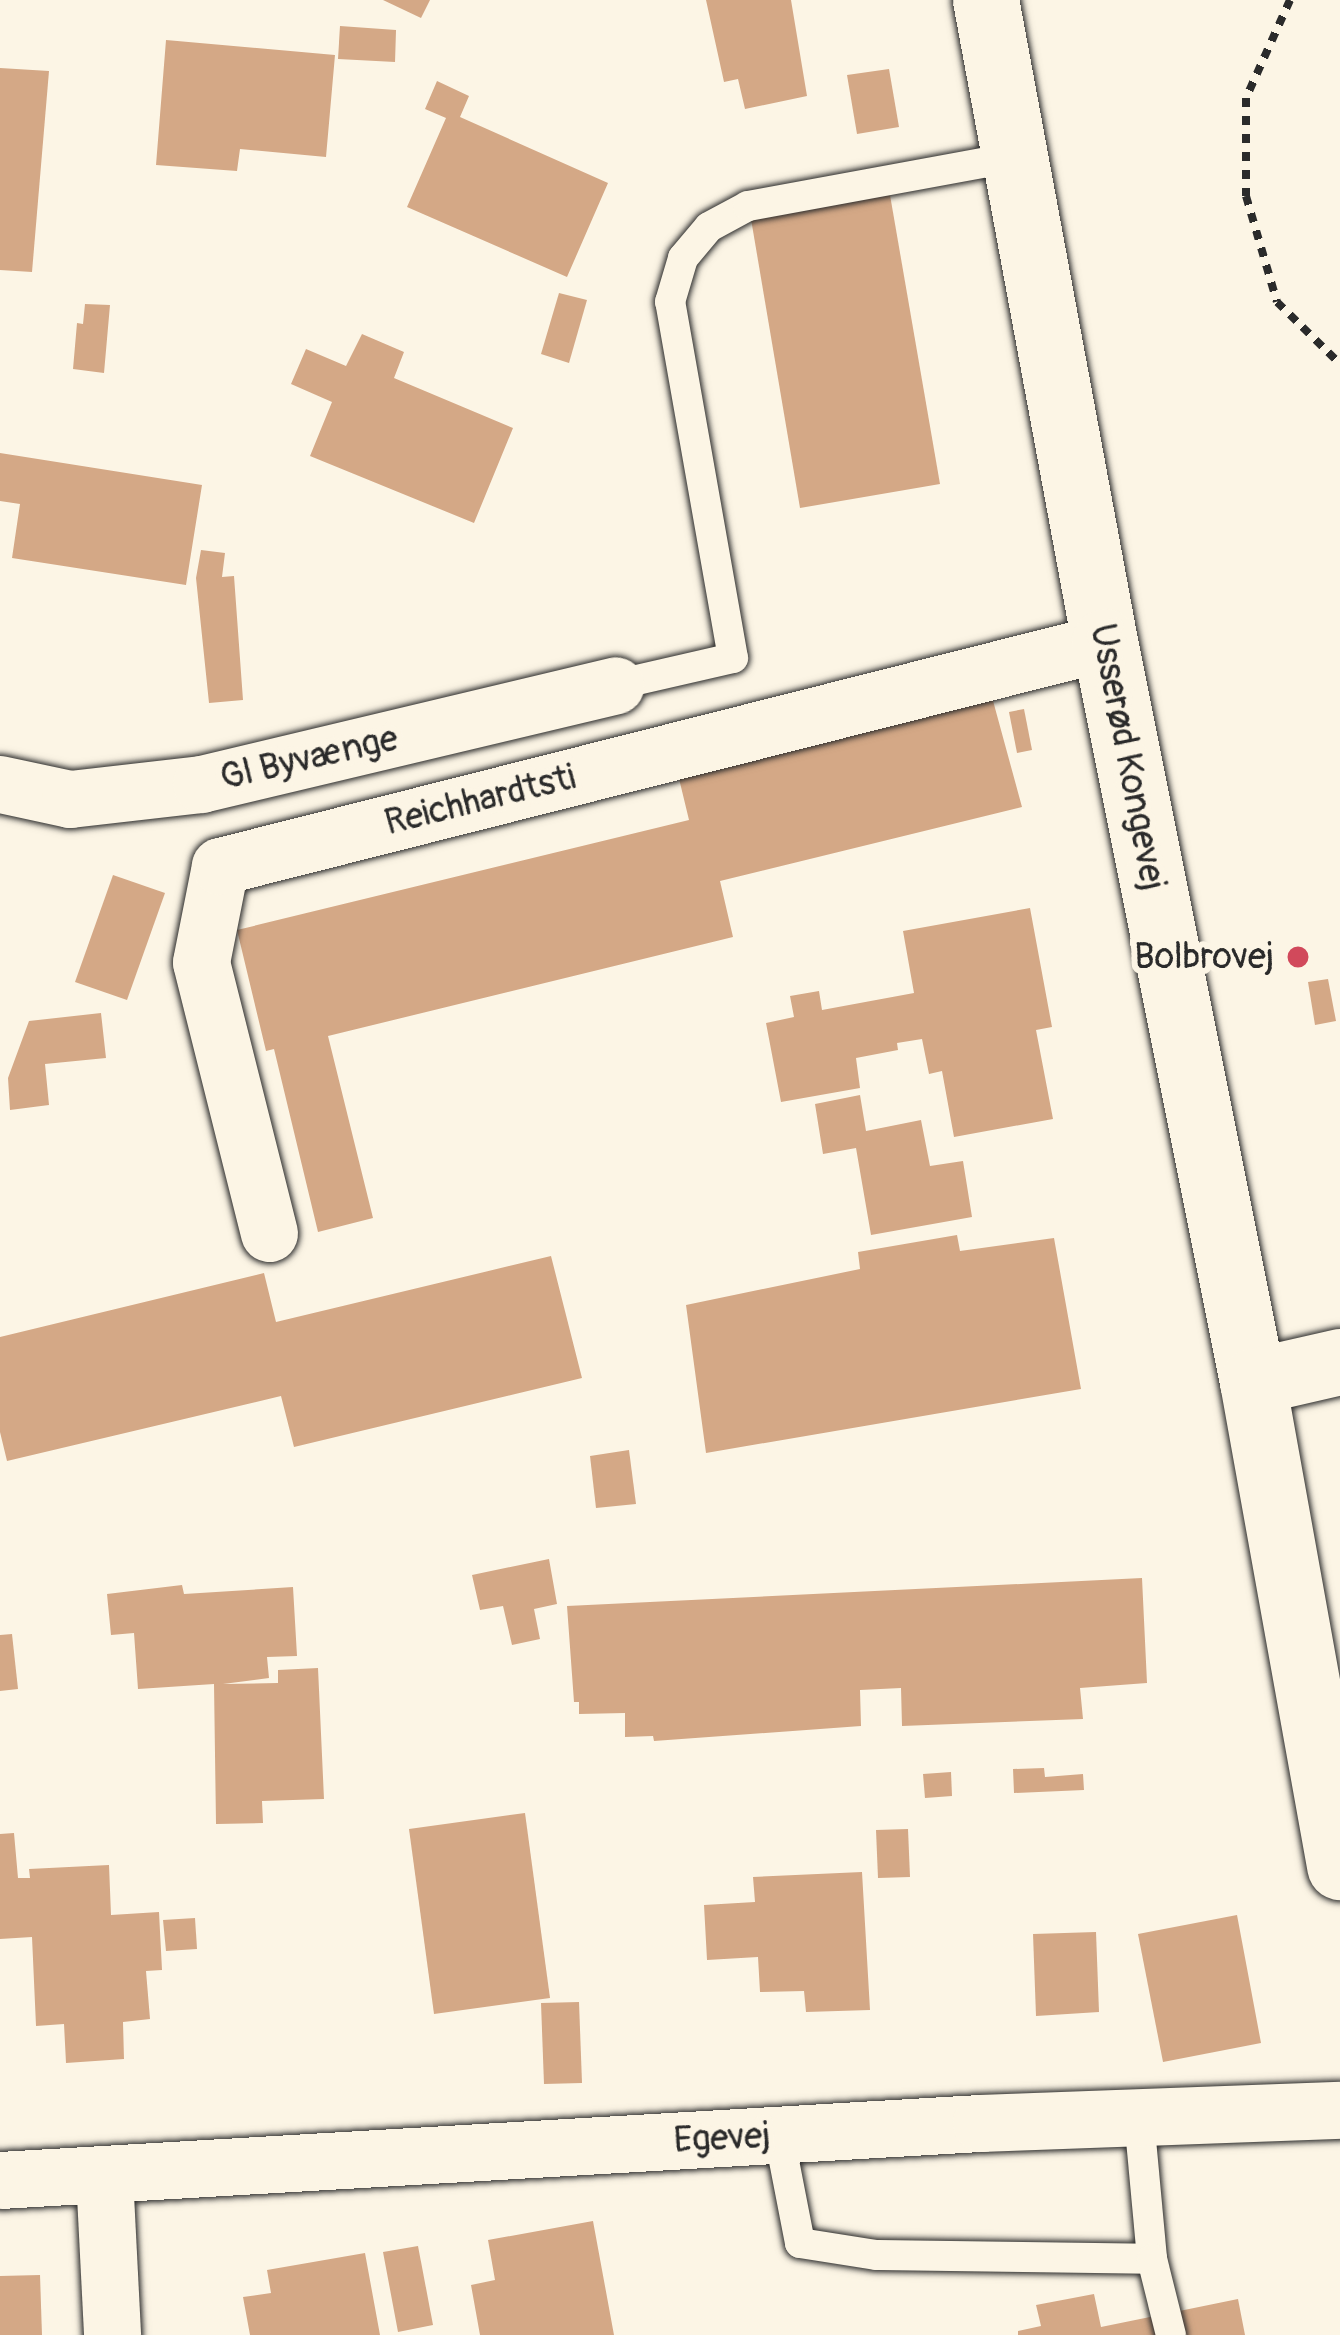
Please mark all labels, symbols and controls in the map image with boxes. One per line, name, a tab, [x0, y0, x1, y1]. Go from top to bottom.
street label: Usserød Kongevej	[1081, 620, 1175, 894]
street label: Gl Byvænge	[216, 717, 402, 799]
street label: Reichhardtsti	[380, 755, 580, 845]
place label: Bolbrovej	[1134, 935, 1274, 979]
marker: Bolbrovej	[1285, 944, 1311, 970]
street label: Egevej	[673, 2114, 771, 2162]

